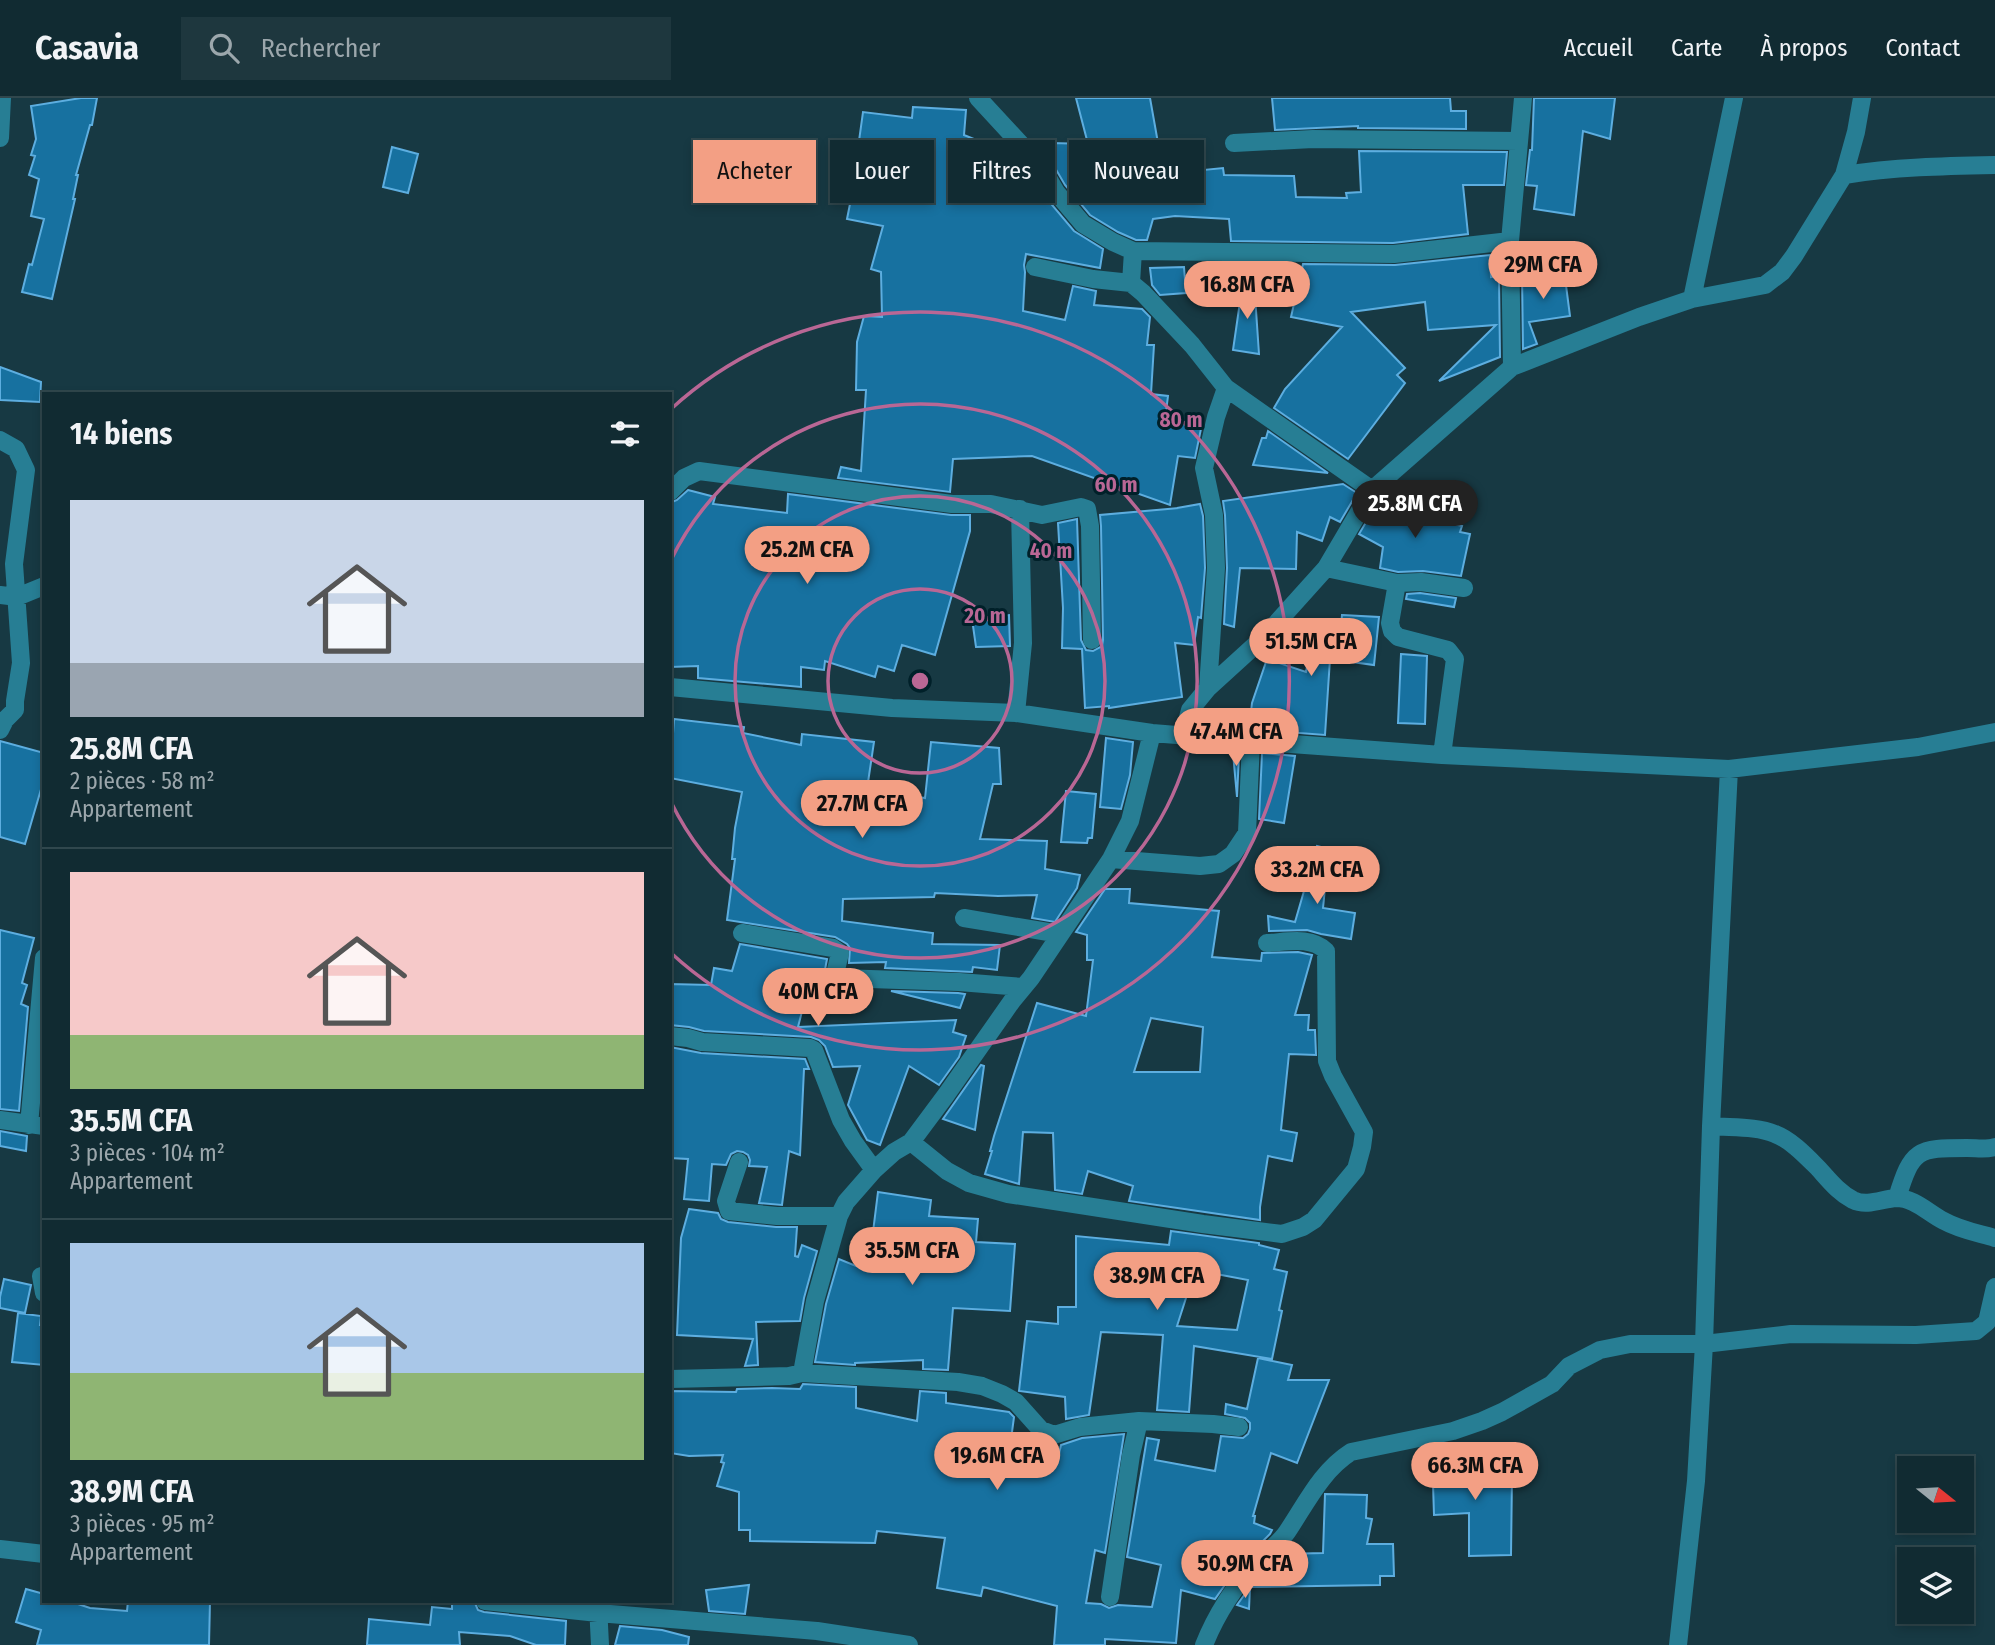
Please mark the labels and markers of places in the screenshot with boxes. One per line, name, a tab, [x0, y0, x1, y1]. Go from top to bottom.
pin: 29M CFA	[1478, 242, 1608, 301]
pin: 16.8M CFA	[1167, 262, 1327, 321]
pin: 25.8M CFA	[1335, 480, 1495, 540]
pin: 25.2M CFA	[727, 526, 887, 586]
pin: 51.5M CFA	[1231, 618, 1391, 678]
centre of rings	[908, 669, 932, 693]
pin: 47.4M CFA	[1156, 708, 1316, 768]
pin: 27.7M CFA	[782, 780, 942, 840]
pin: 33.2M CFA	[1237, 846, 1397, 906]
pin: 40M CFA	[753, 968, 883, 1028]
pin: 35.5M CFA	[832, 1228, 992, 1287]
pin: 38.9M CFA	[1077, 1252, 1237, 1312]
pin: 19.6M CFA	[917, 1432, 1077, 1492]
pin: 66.3M CFA	[1395, 1442, 1555, 1502]
pin: 50.9M CFA	[1165, 1540, 1325, 1600]

